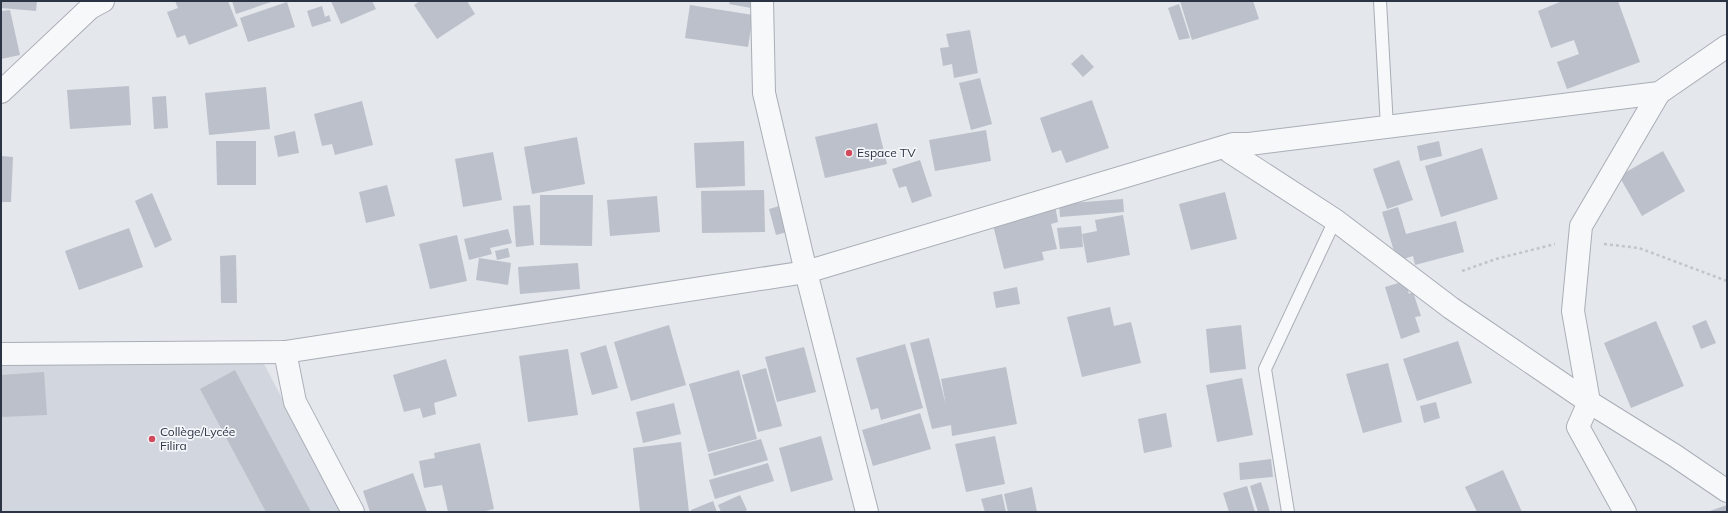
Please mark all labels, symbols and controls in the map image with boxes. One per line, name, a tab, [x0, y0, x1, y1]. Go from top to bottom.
place label: Espace TV	[857, 145, 916, 160]
marker: Espace TV	[844, 148, 854, 158]
place label: Collège/Lycée Filira	[160, 424, 235, 453]
marker: Collège/Lycée Filira	[147, 434, 157, 444]

